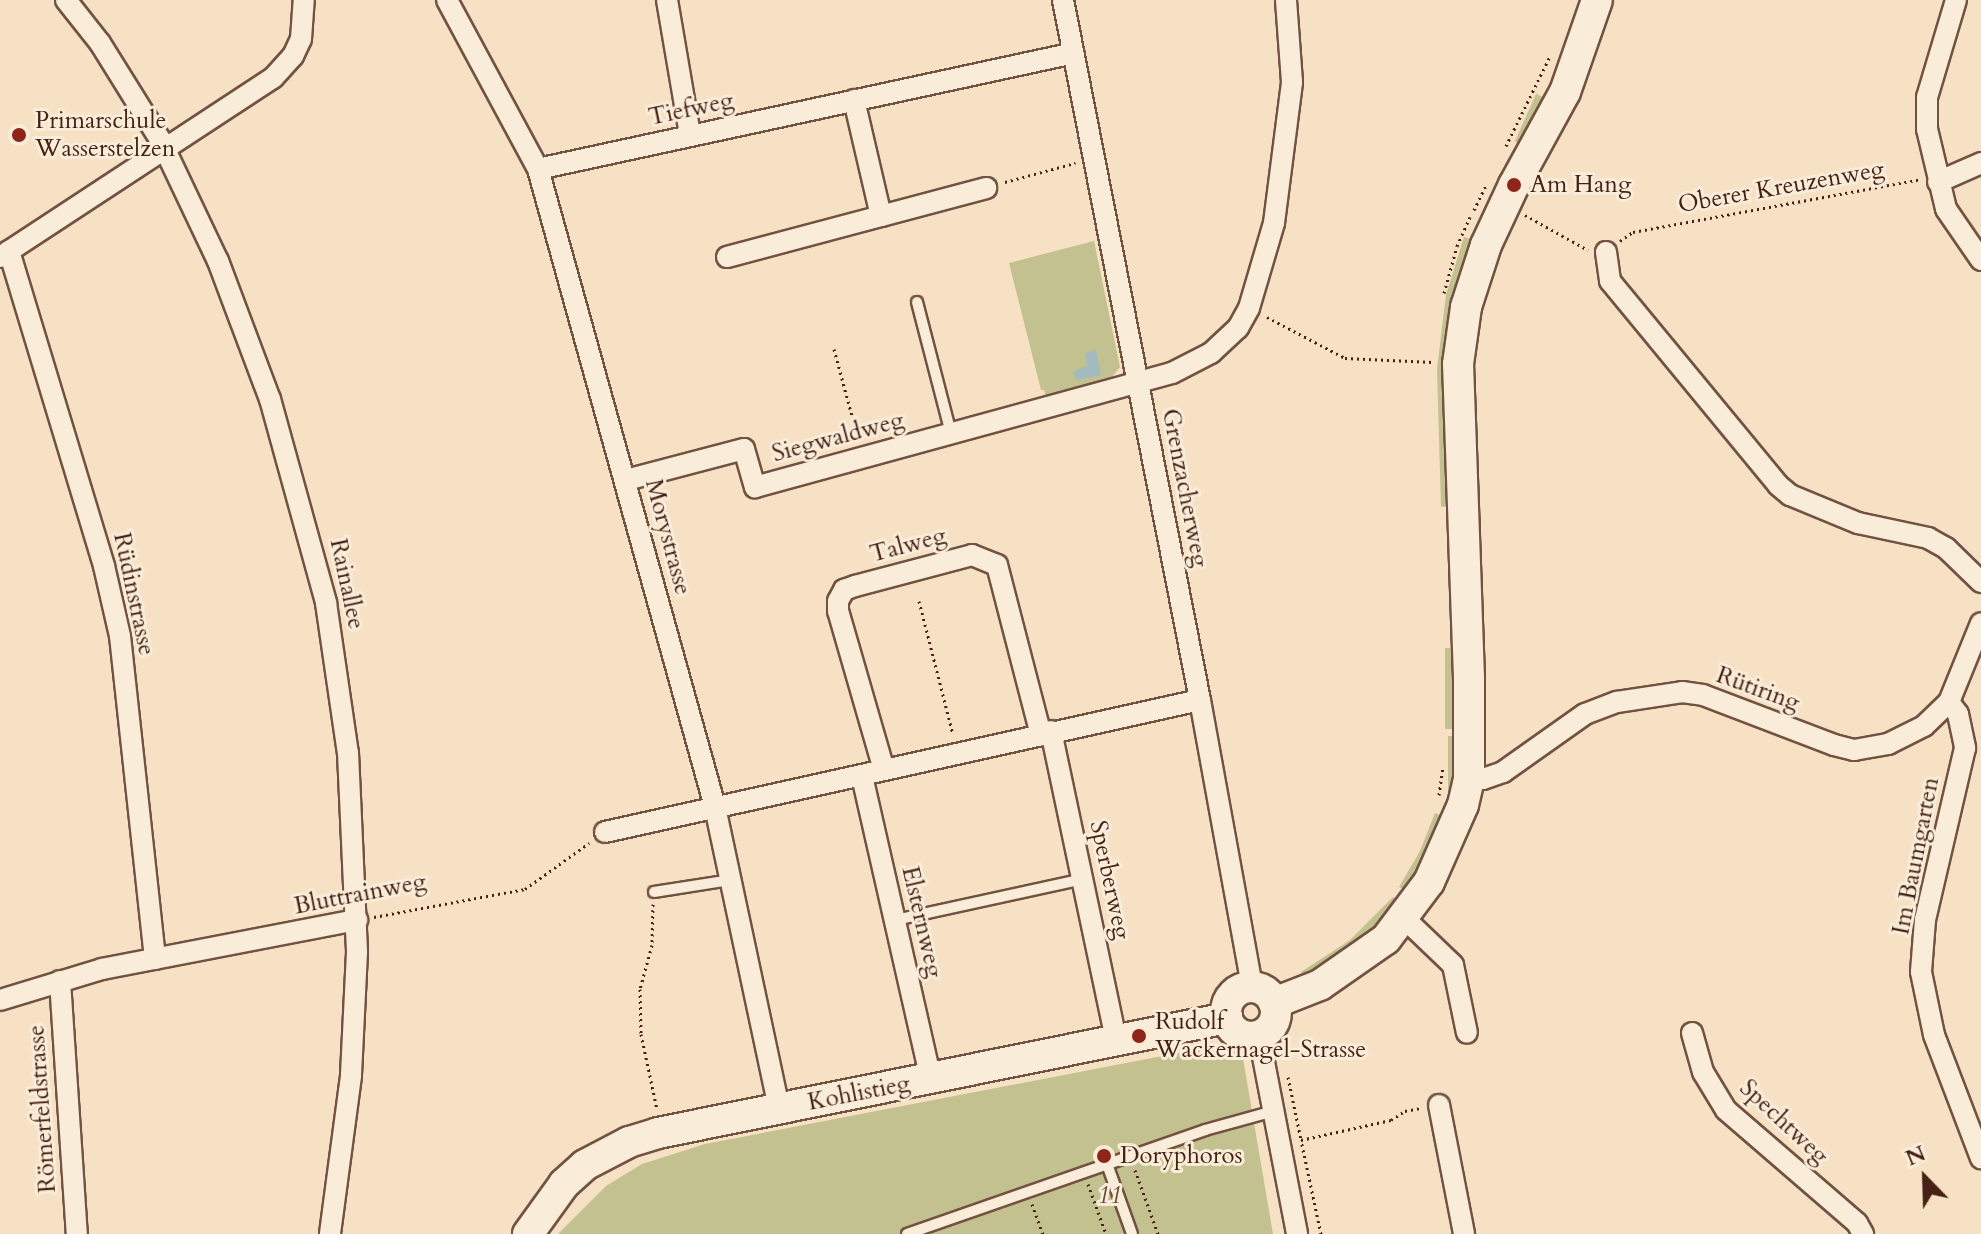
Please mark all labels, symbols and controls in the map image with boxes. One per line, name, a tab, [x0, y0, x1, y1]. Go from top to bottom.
street label: Tiefweg	[646, 86, 736, 132]
place label: Primarschule Wasserstelzen	[35, 107, 175, 163]
marker: Primarschule Wasserstelzen	[10, 126, 28, 144]
street label: Oberer Kreuzenweg	[1676, 155, 1886, 219]
place label: Am Hang	[1530, 171, 1631, 199]
marker: Am Hang	[1505, 176, 1523, 194]
street label: Siegwaldweg	[769, 406, 907, 468]
street label: Grenzacherweg	[1156, 406, 1214, 570]
street label: Morystrasse	[639, 476, 697, 598]
street label: Talweg	[867, 521, 949, 569]
street label: Rüdinstrasse	[107, 530, 161, 658]
street label: Rainallee	[323, 536, 371, 632]
street label: Rütiring	[1712, 661, 1804, 717]
street label: Im Baumgarten	[1887, 775, 1945, 937]
street label: Sperberweg	[1083, 818, 1137, 942]
street label: Elsternweg	[895, 864, 949, 980]
street label: Bluttrainweg	[292, 867, 428, 921]
place label: Rudolf Wackernagel-Strasse	[1155, 1008, 1366, 1064]
street label: Römerfeldstrasse	[22, 1024, 62, 1194]
marker: Rudolf Wackernagel-Strasse	[1130, 1027, 1148, 1045]
street label: Kohlistieg	[805, 1069, 913, 1117]
street label: Spechtweg	[1734, 1074, 1834, 1170]
north arrow	[1885, 1138, 1965, 1218]
text: N	[1901, 1138, 1930, 1173]
place label: Doryphoros	[1120, 1142, 1243, 1170]
marker: Doryphoros	[1095, 1147, 1113, 1165]
park label: 11	[1097, 1182, 1121, 1210]

